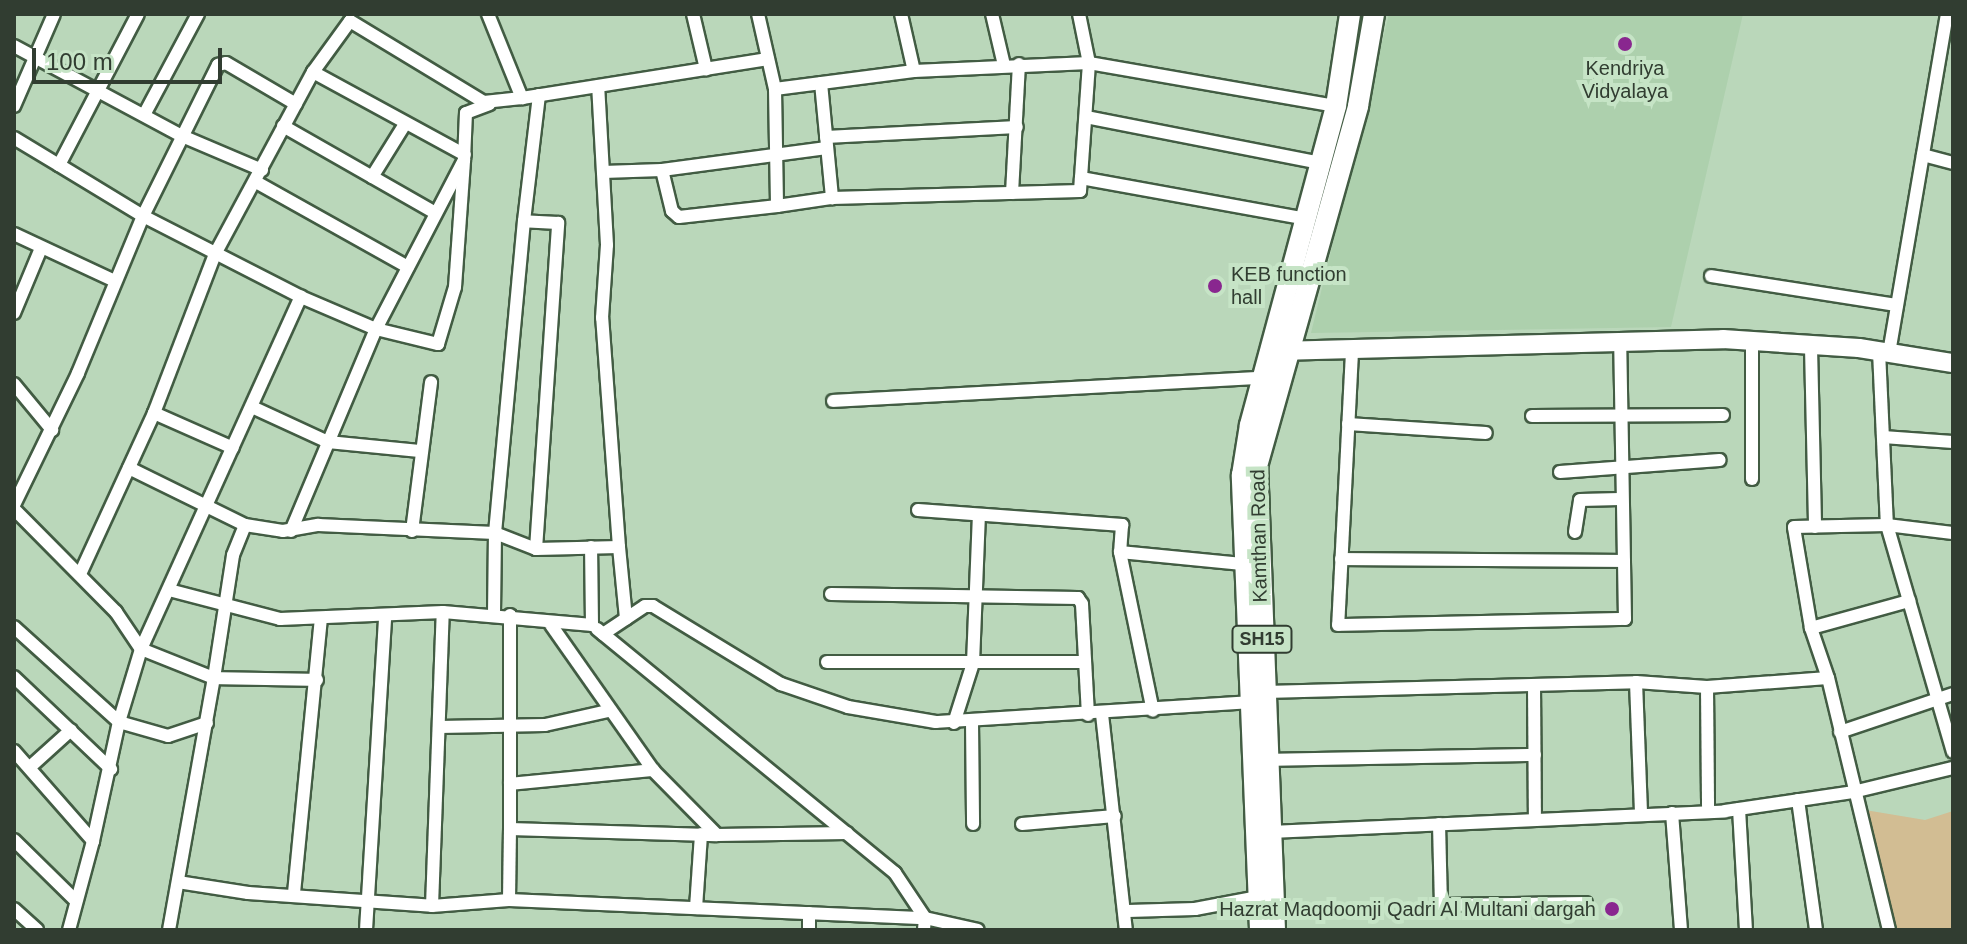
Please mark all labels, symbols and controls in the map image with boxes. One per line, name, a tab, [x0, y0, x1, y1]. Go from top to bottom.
scale bar	[36, 32, 226, 82]
marker: Kendriya Vidyalaya	[1616, 35, 1634, 53]
text: 100 m	[46, 48, 113, 75]
place label: Kendriya Vidyalaya	[1582, 56, 1668, 103]
place label: KEB function hall	[1231, 262, 1347, 309]
marker: KEB function hall	[1206, 277, 1224, 295]
street label: Kamthan Road	[1246, 469, 1272, 603]
road number: SH15	[1230, 625, 1294, 653]
place label: Hazrat Maqdoomji Qadri Al Multani dargah	[1218, 897, 1596, 921]
marker: Hazrat Maqdoomji Qadri Al Multani dargah	[1603, 900, 1621, 918]

